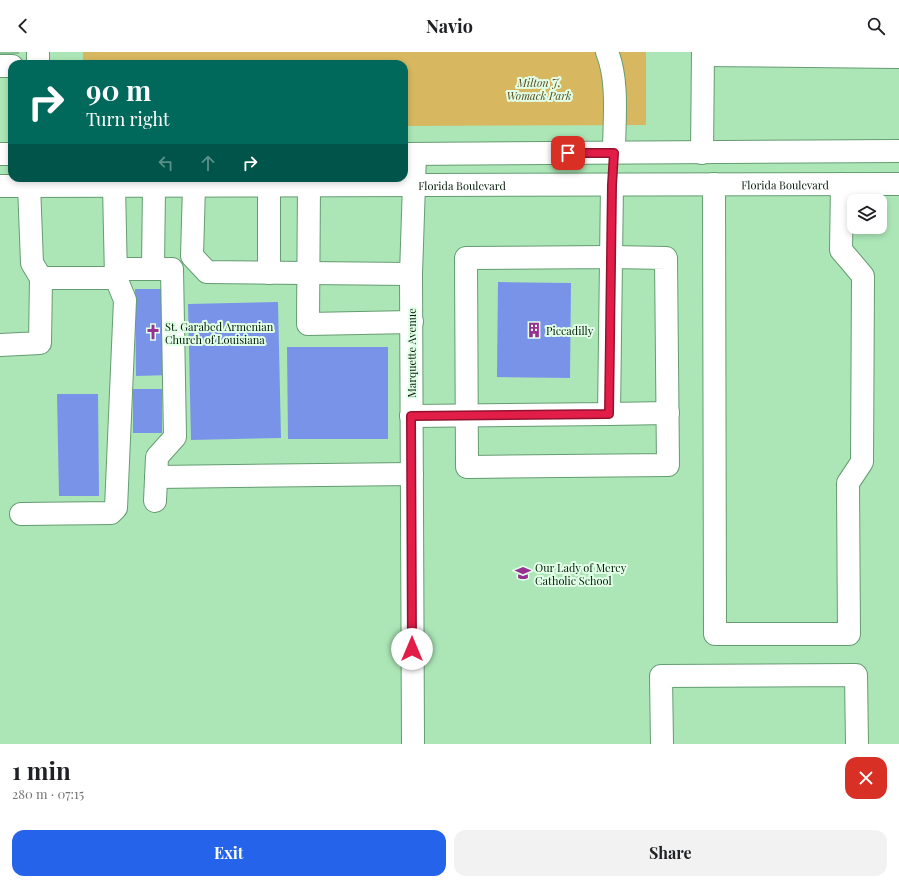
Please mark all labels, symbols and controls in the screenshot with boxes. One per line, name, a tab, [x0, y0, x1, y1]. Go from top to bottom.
text: Navio	[426, 14, 473, 38]
icon: back	[12, 15, 34, 37]
icon: search	[865, 15, 887, 37]
text: 90 m	[86, 71, 151, 108]
park label: Milton J. Womack Park	[506, 75, 572, 103]
icon: right	[20, 76, 72, 128]
text: Turn right	[86, 107, 169, 131]
pin	[551, 136, 585, 170]
icon: arrive	[557, 142, 579, 164]
icon: left	[155, 152, 177, 174]
icon: ahead	[197, 152, 219, 174]
icon: right	[239, 152, 261, 174]
street label: Florida Boulevard	[418, 177, 506, 193]
street label: Florida Boulevard	[741, 177, 829, 192]
map controls	[847, 194, 887, 234]
button: layers	[847, 194, 887, 234]
street label: Marquette Avenue	[404, 308, 419, 398]
place label: St. Garabed Armenian Church of Louisiana	[165, 319, 274, 347]
building icon: Piccadilly	[525, 321, 543, 339]
church icon: St. Garabed Armenian Church of Louisiana	[144, 323, 162, 341]
place label: Piccadilly	[546, 323, 594, 338]
place label: Our Lady of Mercy Catholic School	[535, 560, 627, 588]
school or university icon: Our Lady of Mercy Catholic School	[514, 564, 532, 582]
position arrow	[391, 628, 433, 670]
text: 1 min	[12, 754, 71, 786]
button: close	[845, 757, 887, 799]
text: 280 m · 07:15	[12, 785, 84, 802]
button: Exit	[12, 830, 446, 876]
button: Share	[454, 830, 887, 876]

